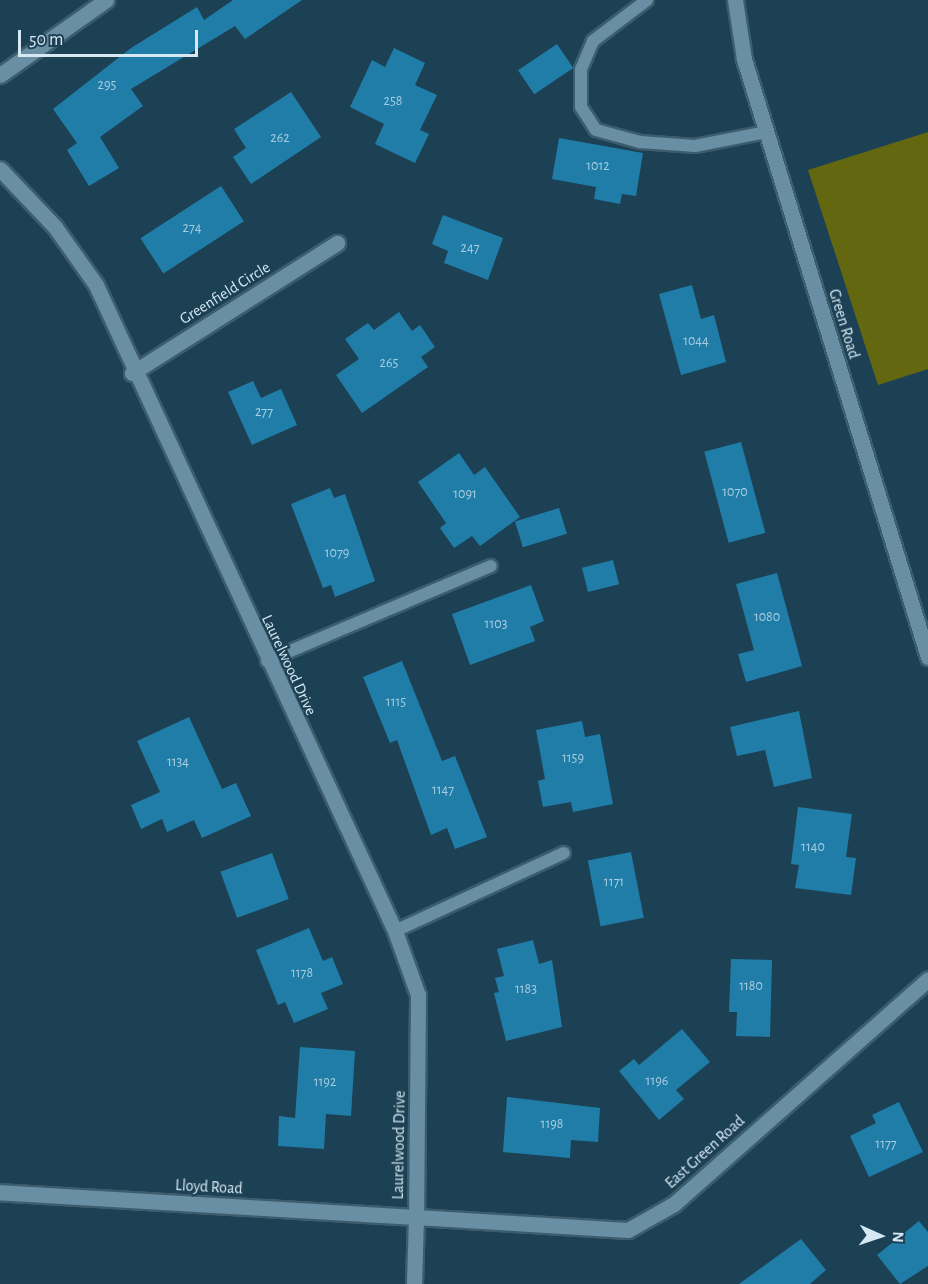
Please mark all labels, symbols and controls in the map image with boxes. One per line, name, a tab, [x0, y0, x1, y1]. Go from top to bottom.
scale bar	[21, 18, 201, 56]
text: 50 m	[29, 31, 63, 49]
house number: 295	[98, 77, 116, 93]
house number: 258	[384, 93, 402, 109]
house number: 262	[270, 130, 290, 146]
house number: 1012	[586, 158, 610, 174]
house number: 274	[183, 220, 201, 236]
house number: 247	[461, 240, 479, 256]
street label: Greenfield Circle	[176, 258, 274, 328]
street label: Green Road	[824, 287, 864, 361]
house number: 1044	[683, 333, 709, 349]
house number: 265	[380, 355, 398, 371]
house number: 277	[255, 404, 273, 420]
house number: 1070	[722, 484, 748, 500]
house number: 1091	[453, 486, 477, 502]
house number: 1079	[325, 545, 349, 561]
house number: 1080	[754, 609, 780, 625]
street label: Laurelwood Drive	[257, 612, 321, 718]
house number: 1103	[485, 616, 507, 632]
house number: 1115	[386, 694, 406, 710]
house number: 1159	[562, 750, 584, 766]
house number: 1134	[167, 754, 189, 770]
house number: 1147	[432, 782, 454, 798]
house number: 1140	[801, 839, 825, 855]
house number: 1171	[604, 874, 624, 890]
house number: 1178	[291, 965, 313, 981]
house number: 1180	[739, 978, 763, 994]
house number: 1183	[515, 981, 537, 997]
house number: 1196	[646, 1073, 668, 1089]
house number: 1192	[314, 1074, 336, 1090]
street label: Laurelwood Drive	[388, 1090, 410, 1200]
street label: East Green Road	[661, 1111, 749, 1193]
house number: 1198	[541, 1116, 563, 1132]
house number: 1177	[875, 1136, 897, 1152]
street label: Lloyd Road	[175, 1176, 243, 1198]
north arrow	[850, 1206, 910, 1266]
text: N	[890, 1231, 906, 1243]

